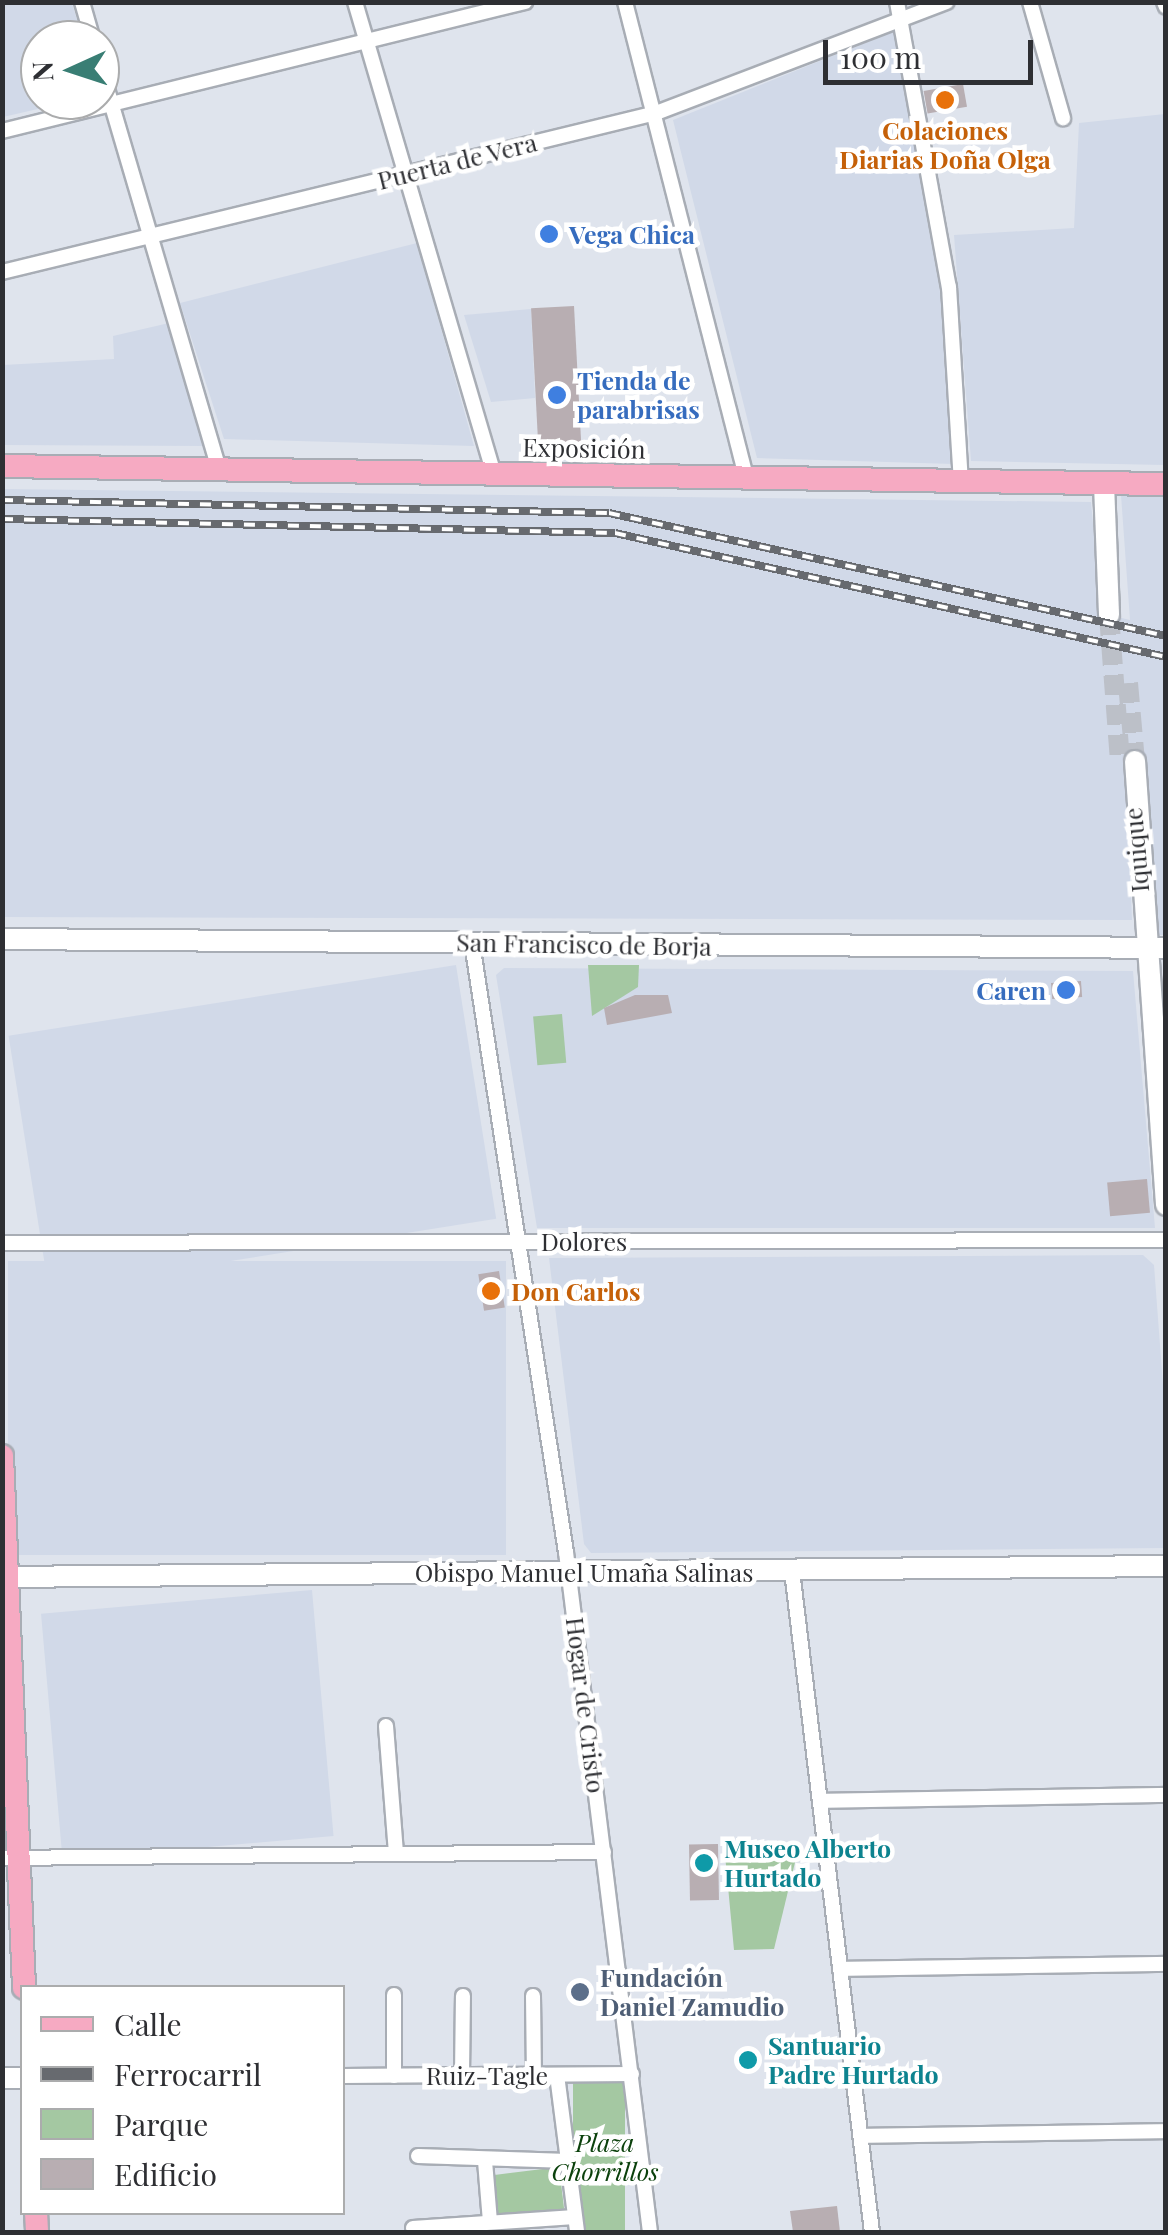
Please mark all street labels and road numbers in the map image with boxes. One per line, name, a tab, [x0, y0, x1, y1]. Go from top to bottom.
street label: Puerta de Vera	[374, 127, 540, 195]
street label: Exposición	[522, 432, 646, 464]
street label: Iquique	[1117, 806, 1155, 894]
street label: San Francisco de Borja	[456, 927, 712, 961]
street label: Dolores	[541, 1226, 627, 1256]
street label: Obispo Manuel Umaña Salinas	[414, 1557, 754, 1587]
street label: Hogar de Cristo	[560, 1615, 612, 1795]
street label: Ruiz-Tagle	[426, 2060, 548, 2090]

